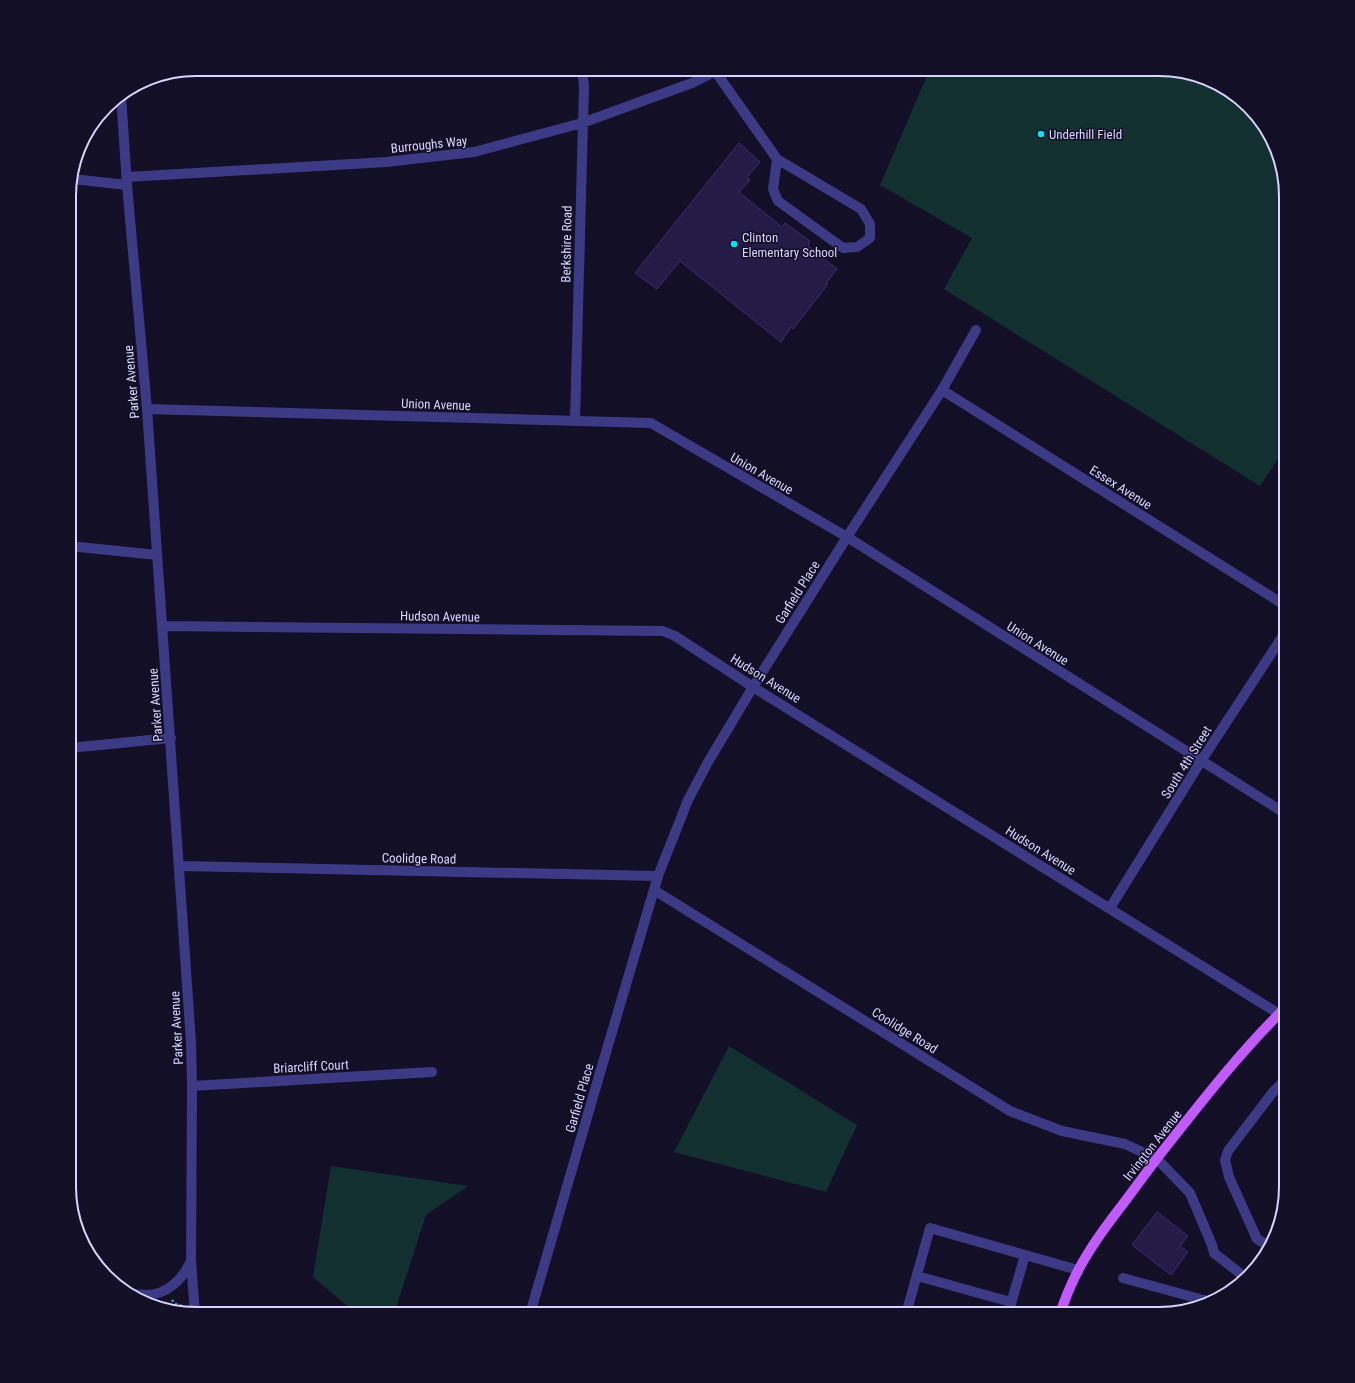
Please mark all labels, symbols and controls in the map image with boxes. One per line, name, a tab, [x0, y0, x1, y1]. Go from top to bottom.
place label: Underhill Field	[1049, 127, 1122, 142]
marker: Underhill Field	[1036, 129, 1046, 139]
street label: Burroughs Way	[390, 133, 469, 156]
street label: Berkshire Road	[558, 205, 575, 283]
place label: Clinton Elementary School	[742, 230, 837, 260]
marker: Clinton Elementary School	[729, 239, 739, 249]
street label: Parker Avenue	[121, 345, 142, 419]
street label: Union Avenue	[401, 396, 471, 413]
street label: Union Avenue	[728, 449, 796, 497]
street label: Essex Avenue	[1087, 462, 1155, 512]
street label: Garfield Place	[772, 558, 823, 626]
street label: Hudson Avenue	[400, 608, 480, 625]
street label: Union Avenue	[1004, 619, 1071, 668]
street label: Hudson Avenue	[728, 651, 804, 706]
street label: Parker Avenue	[145, 668, 166, 742]
street label: South 4th Street	[1158, 723, 1215, 801]
street label: Hudson Avenue	[1003, 823, 1079, 878]
street label: Coolidge Road	[382, 850, 456, 867]
street label: Parker Avenue	[167, 991, 186, 1065]
street label: Coolidge Road	[869, 1004, 940, 1057]
street label: Briarcliff Court	[273, 1057, 349, 1076]
street label: Garfield Place	[562, 1062, 597, 1134]
street label: Irvington Avenue	[1120, 1107, 1185, 1184]

